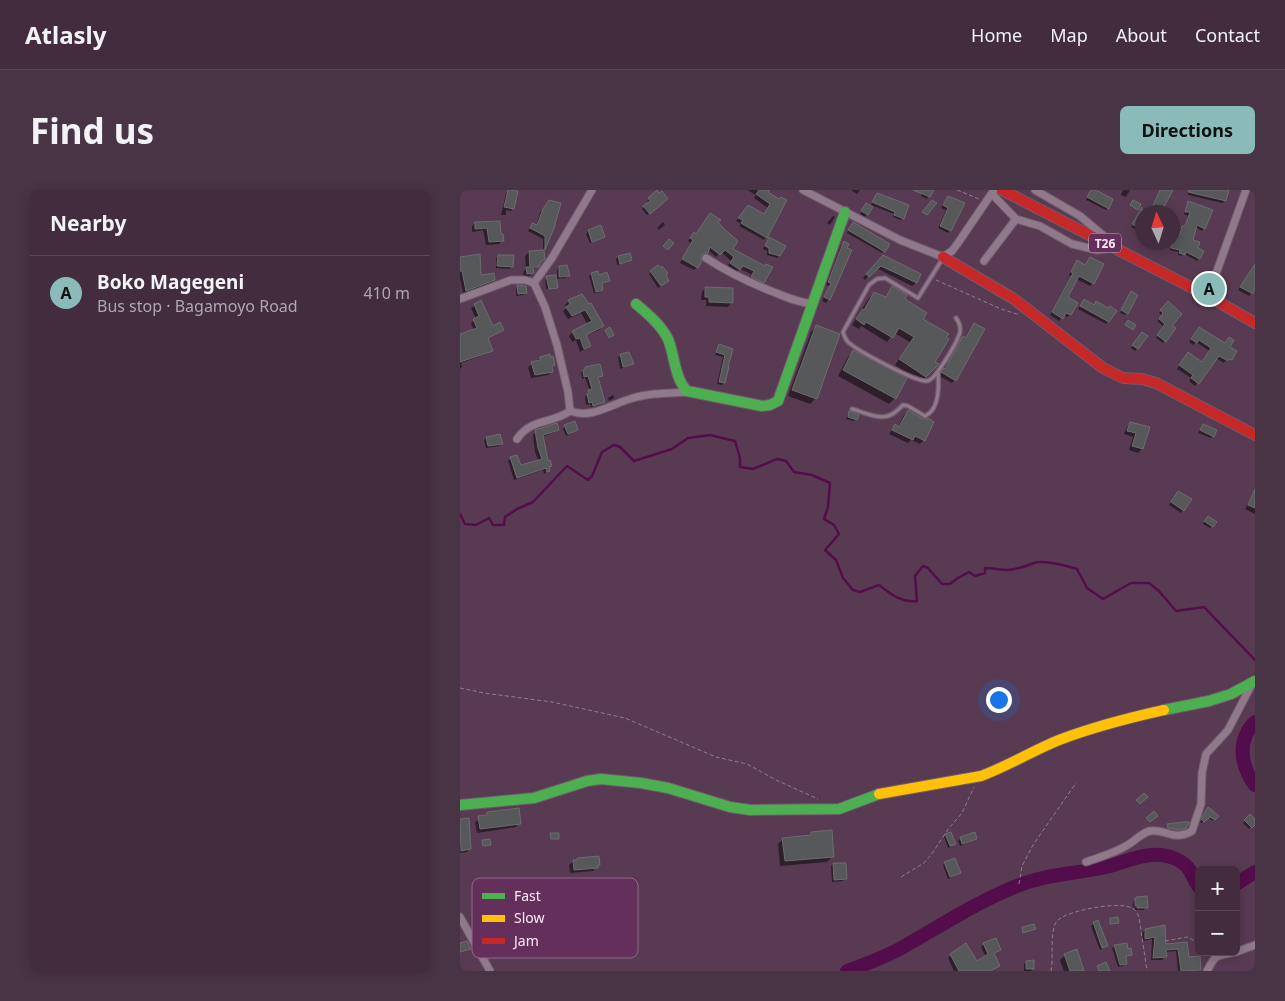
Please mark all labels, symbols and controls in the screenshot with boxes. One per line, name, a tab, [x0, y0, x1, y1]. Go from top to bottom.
text: Atlasly	[25, 18, 106, 51]
text: Home	[971, 23, 1022, 47]
text: Map	[1050, 23, 1088, 47]
text: About	[1116, 23, 1167, 47]
text: Contact	[1195, 23, 1260, 47]
button: Directions	[1120, 106, 1255, 154]
text: Find us	[30, 107, 154, 154]
north arrow	[1135, 205, 1180, 250]
text: Nearby	[50, 209, 126, 237]
road number: T26	[1089, 234, 1121, 252]
text: Boko Magegeni	[97, 269, 244, 295]
pin: A	[1193, 270, 1225, 308]
text: A	[60, 282, 72, 304]
text: 410 m	[363, 282, 410, 304]
text: Bus stop · Bagamoyo Road	[97, 295, 298, 317]
your location	[986, 687, 1012, 713]
map controls	[1195, 866, 1240, 956]
button: +	[1195, 866, 1240, 911]
legend	[472, 878, 638, 958]
text: Fast	[514, 886, 541, 905]
text: Slow	[514, 908, 545, 927]
button: −	[1195, 911, 1240, 956]
text: Jam	[512, 931, 539, 950]

